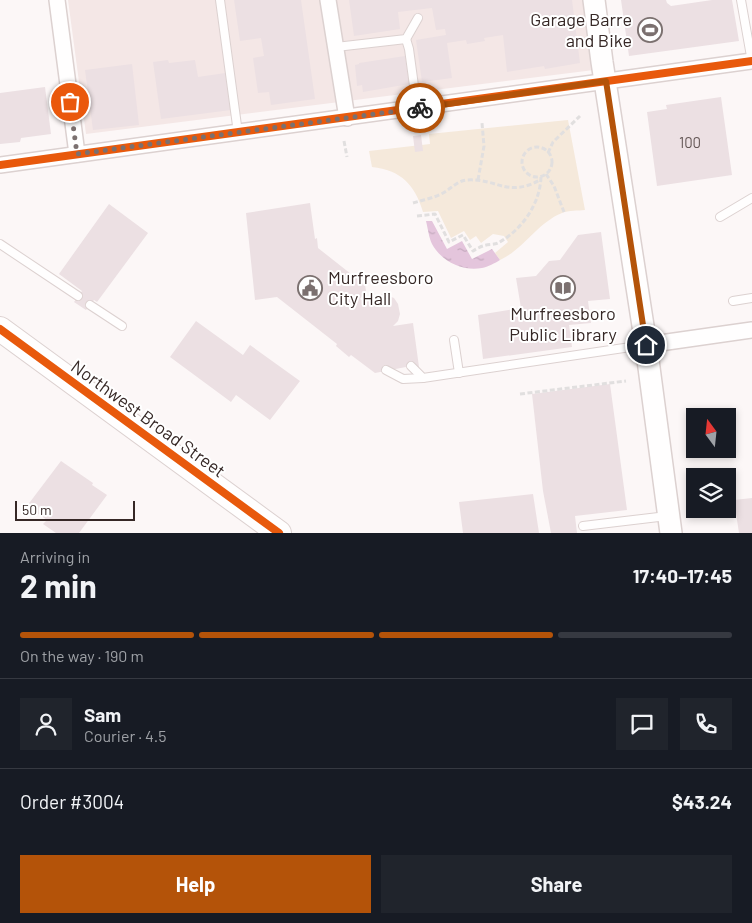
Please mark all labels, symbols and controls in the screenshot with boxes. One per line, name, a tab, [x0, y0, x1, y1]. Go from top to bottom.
place label: Garage Barre and Bike	[530, 8, 632, 51]
sports icon: Garage Barre and Bike	[637, 17, 663, 43]
pin	[49, 81, 91, 123]
courier	[395, 83, 445, 133]
icon: bag	[56, 88, 84, 116]
icon: bike	[406, 94, 434, 122]
house number: 100	[679, 133, 701, 151]
place label: Murfreesboro City Hall	[328, 266, 434, 309]
public building icon: Murfreesboro City Hall	[297, 275, 323, 301]
library icon: Murfreesboro Public Library	[550, 275, 576, 301]
place label: Murfreesboro Public Library	[509, 302, 617, 345]
pin	[625, 324, 667, 366]
icon: home	[632, 331, 660, 359]
street label: Northwest Broad Street	[67, 355, 230, 481]
north arrow	[686, 408, 736, 458]
map controls	[686, 408, 736, 518]
button: layers	[686, 468, 736, 518]
scale bar	[15, 498, 135, 521]
text: 50 m	[22, 501, 51, 518]
text: Arriving in	[20, 547, 90, 566]
text: 17:40–17:45	[633, 564, 732, 587]
text: 2 min	[20, 566, 97, 604]
text: On the way · 190 m	[20, 646, 144, 665]
button: person	[20, 698, 72, 750]
button: chat	[616, 698, 668, 750]
button: phone	[680, 698, 732, 750]
text: Sam	[84, 703, 121, 726]
text: Courier · 4.5	[84, 726, 167, 745]
text: Order #3004	[20, 790, 124, 813]
text: $43.24	[672, 790, 732, 813]
button: Help	[20, 855, 371, 913]
button: Share	[381, 855, 732, 913]

